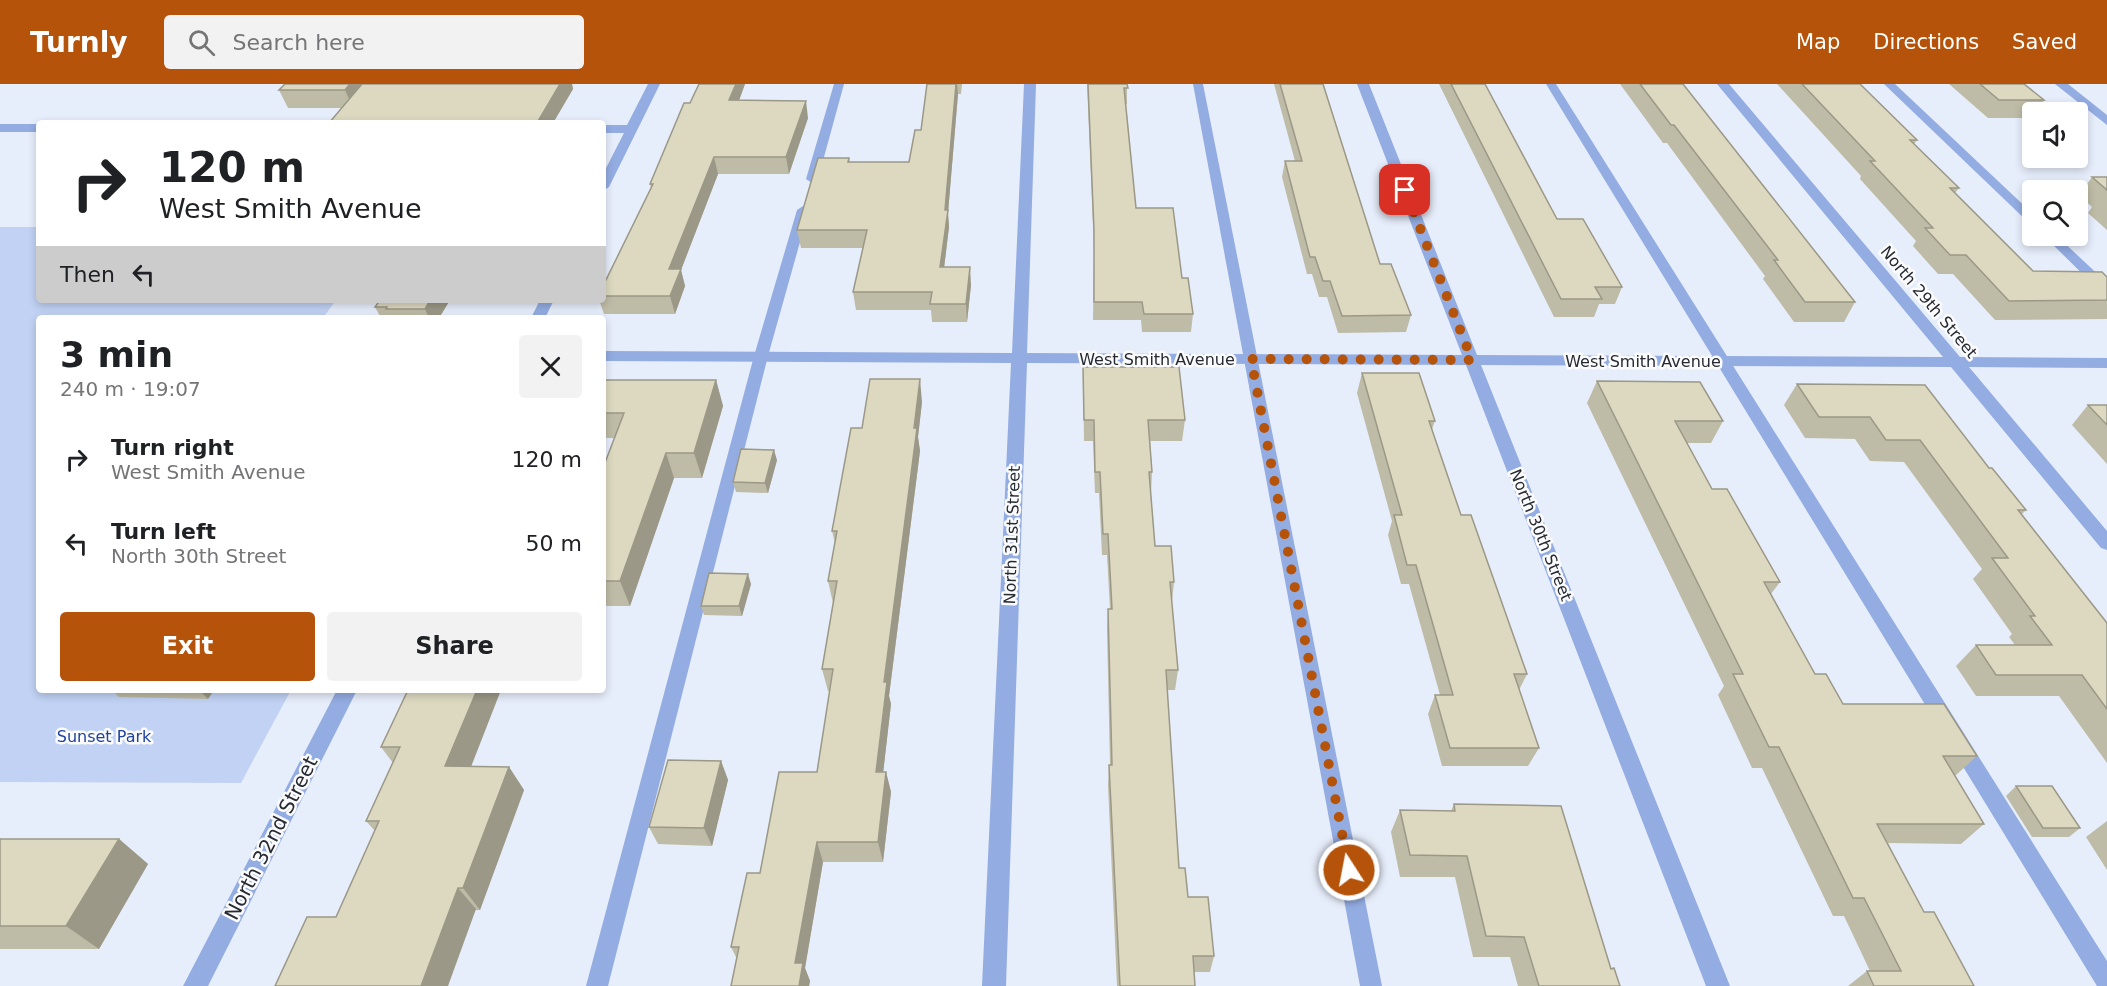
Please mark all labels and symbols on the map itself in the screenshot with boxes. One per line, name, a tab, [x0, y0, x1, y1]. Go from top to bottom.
pin	[1379, 164, 1430, 215]
street label: North 29th Street	[1877, 242, 1981, 362]
street label: West Smith Avenue	[1079, 350, 1235, 369]
street label: West Smith Avenue	[1565, 352, 1721, 371]
street label: North 31st Street	[1000, 465, 1024, 605]
street label: North 30th Street	[1506, 466, 1576, 604]
park label: Sunset Park	[57, 727, 152, 746]
street label: North 32nd Street	[219, 752, 323, 924]
position arrow	[1317, 838, 1381, 902]

